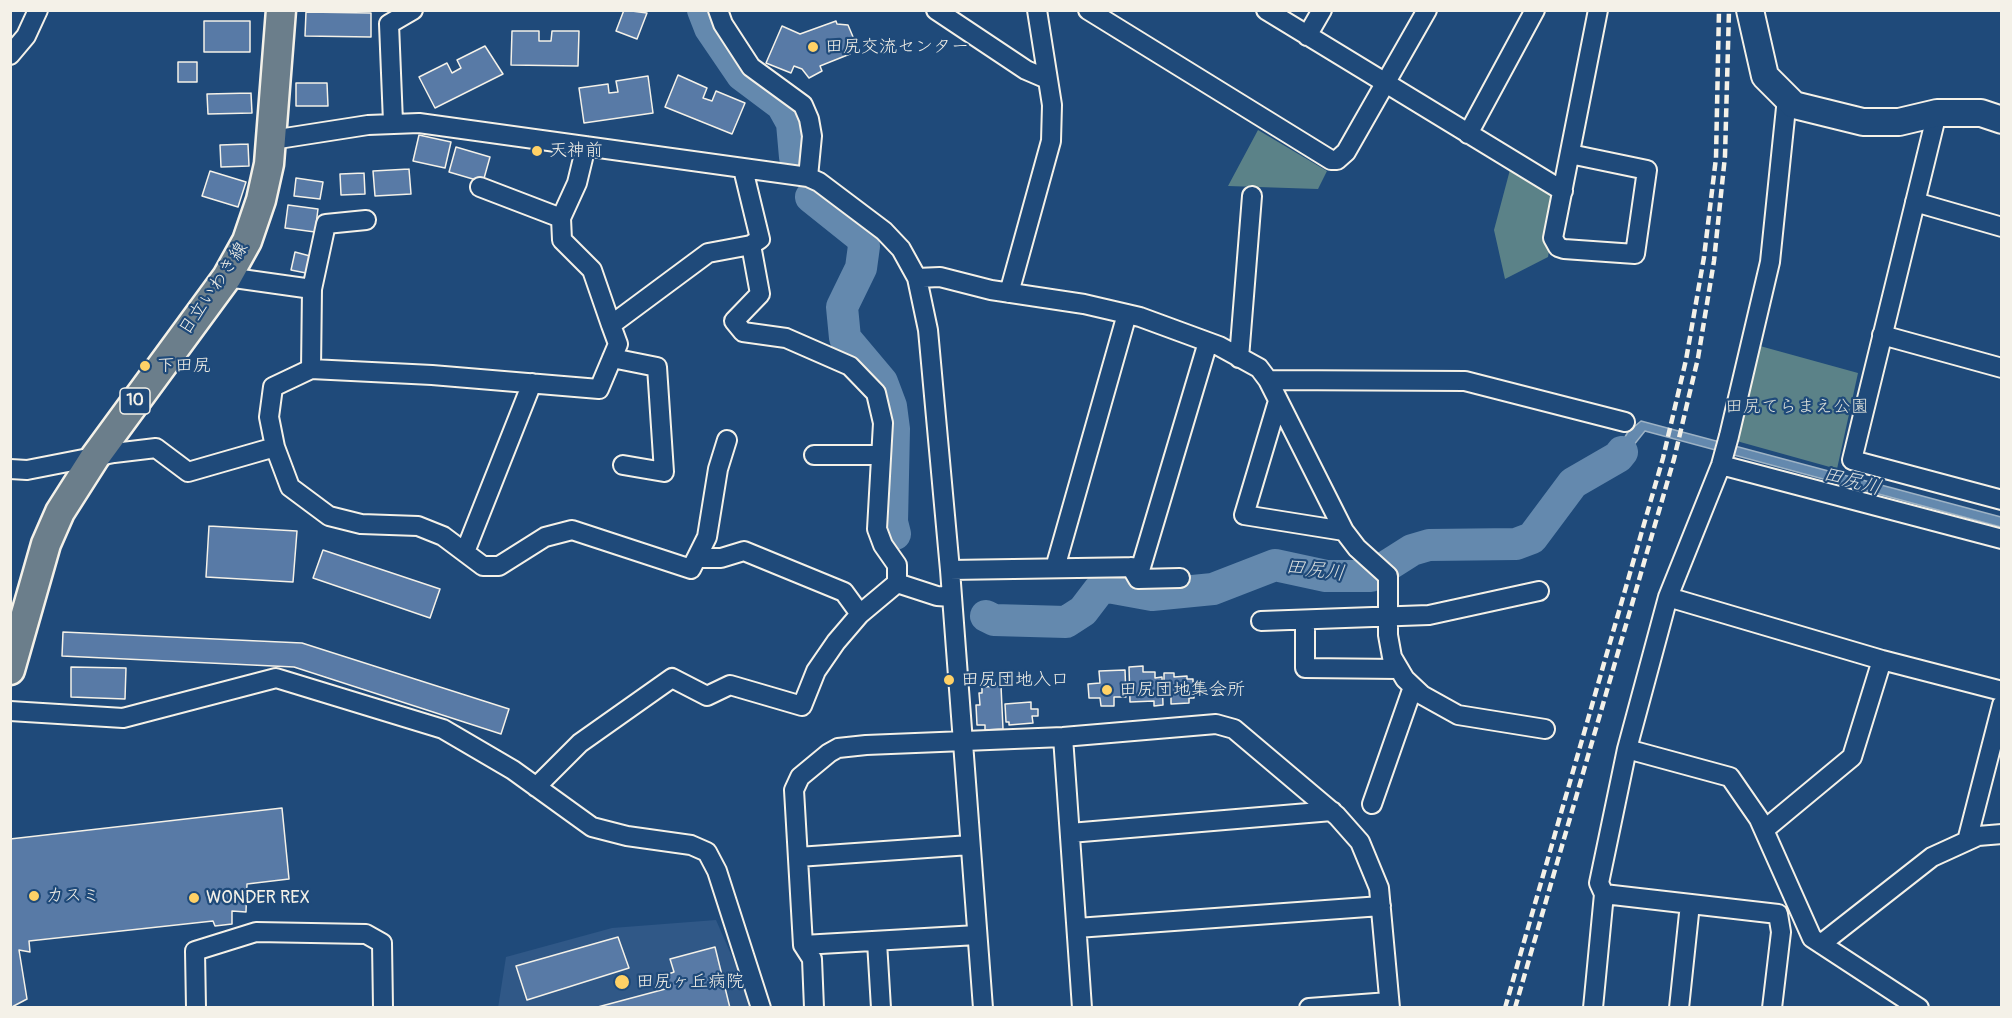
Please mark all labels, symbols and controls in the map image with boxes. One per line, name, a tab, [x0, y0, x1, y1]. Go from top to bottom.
place label: 田尻交流センター	[825, 36, 969, 58]
marker: 田尻交流センター	[806, 40, 820, 54]
place label: 天神前	[549, 140, 603, 162]
marker: 天神前	[530, 144, 544, 158]
street label: 日立いわき線	[175, 238, 253, 340]
place label: 下田尻	[157, 355, 211, 377]
marker: 下田尻	[138, 359, 152, 373]
road number: 10	[120, 388, 150, 414]
park label: 田尻てらまえ公園	[1725, 396, 1869, 418]
water label: 田尻川	[1820, 463, 1884, 501]
water label: 田尻川	[1284, 555, 1346, 587]
place label: 田尻団地入口	[961, 669, 1069, 691]
marker: 田尻団地入口	[942, 673, 956, 687]
place label: 田尻団地集会所	[1119, 679, 1245, 701]
marker: 田尻団地集会所	[1100, 683, 1114, 697]
place label: カスミ	[46, 885, 100, 907]
place label: WONDER REX	[206, 887, 310, 909]
marker: カスミ	[27, 889, 41, 903]
marker: WONDER REX	[187, 891, 201, 905]
place label: 田尻ヶ丘病院	[636, 971, 744, 993]
marker: 田尻ヶ丘病院	[613, 973, 631, 991]

